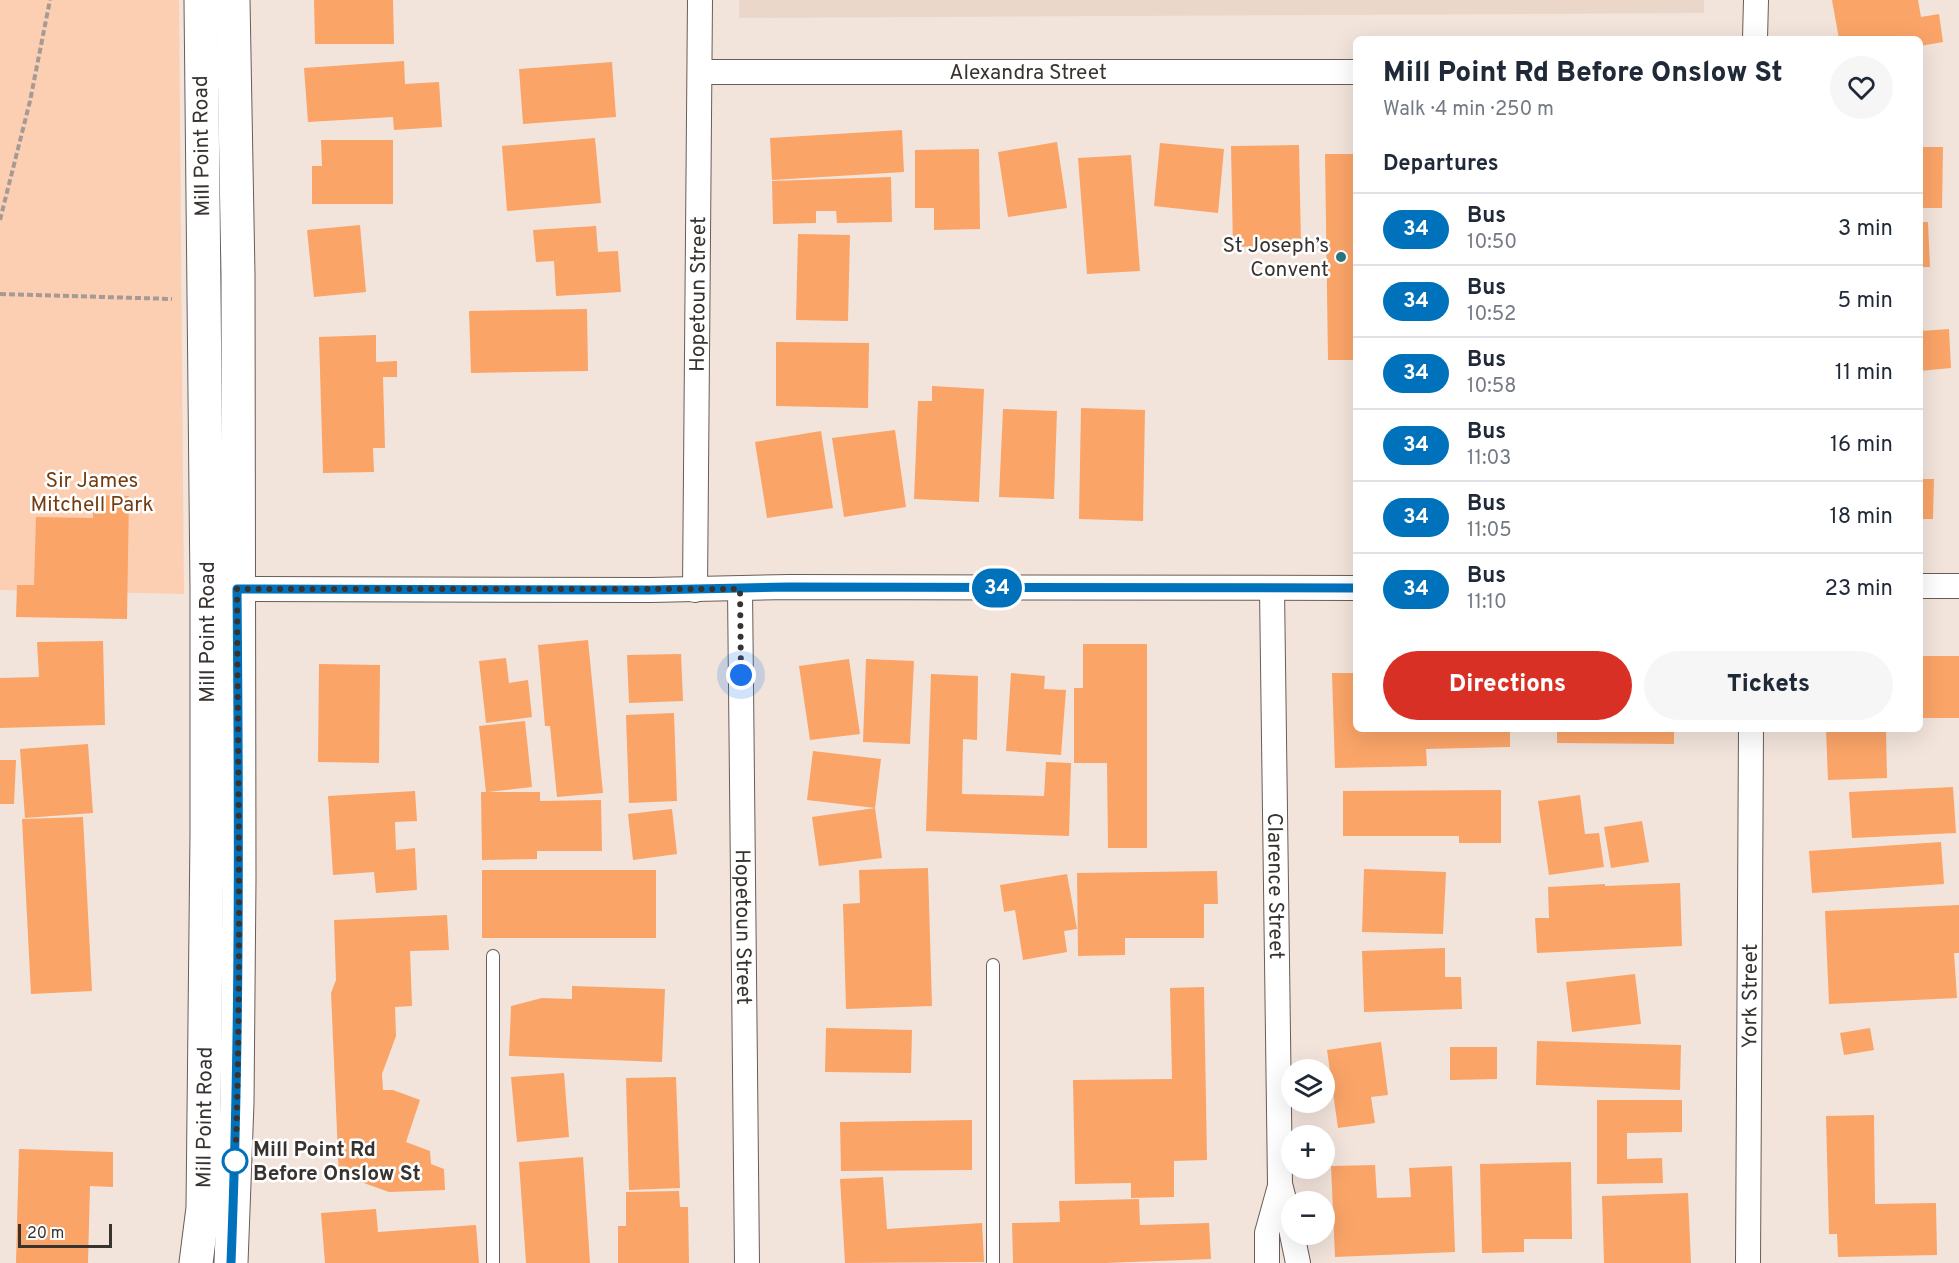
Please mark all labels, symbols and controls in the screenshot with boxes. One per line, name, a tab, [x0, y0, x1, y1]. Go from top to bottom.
text: Mill Point Rd Before Onslow St	[1383, 56, 1783, 92]
button: heart	[1830, 56, 1893, 119]
street label: Alexandra Street	[949, 60, 1107, 87]
street label: Mill Point Road	[188, 75, 217, 217]
text: Walk · 4 min · 250 m	[1383, 97, 1554, 123]
text: Departures	[1383, 151, 1499, 178]
text: Bus	[1467, 203, 1506, 230]
street label: Hopetoun Street	[685, 216, 713, 372]
text: 34	[1403, 216, 1429, 243]
text: 3 min	[1838, 216, 1893, 243]
text: 10:50	[1467, 230, 1517, 256]
place label: St Joseph’s Convent	[1222, 233, 1329, 284]
marker: St Joseph’s Convent	[1334, 250, 1348, 264]
text: Bus	[1467, 275, 1506, 302]
text: 34	[1403, 288, 1429, 315]
text: 5 min	[1838, 288, 1893, 315]
text: 10:52	[1467, 302, 1516, 328]
text: Bus	[1467, 347, 1506, 374]
text: 34	[1403, 360, 1429, 387]
text: 11 min	[1835, 360, 1893, 387]
text: 10:58	[1467, 374, 1516, 400]
text: Bus	[1467, 419, 1506, 446]
text: 34	[1403, 432, 1429, 459]
text: 16 min	[1830, 432, 1893, 459]
text: 11:03	[1467, 446, 1511, 472]
park label: Sir James Mitchell Park	[30, 468, 154, 519]
text: Bus	[1467, 491, 1506, 518]
text: 34	[1403, 504, 1429, 531]
text: 18 min	[1830, 504, 1893, 531]
text: 11:05	[1467, 518, 1512, 544]
street label: Mill Point Road	[195, 561, 222, 703]
text: Bus	[1467, 563, 1506, 590]
line badge: 34	[970, 568, 1024, 608]
text: 34	[984, 575, 1010, 602]
text: 34	[1403, 576, 1429, 603]
text: 23 min	[1825, 576, 1893, 603]
text: 11:10	[1467, 590, 1507, 616]
button: Directions	[1383, 651, 1632, 720]
button: Tickets	[1644, 651, 1893, 720]
your location	[726, 660, 756, 690]
street label: Clarence Street	[1260, 813, 1289, 959]
street label: Hopetoun Street	[728, 849, 756, 1005]
street label: York Street	[1737, 943, 1765, 1049]
street label: Mill Point Road	[191, 1047, 220, 1188]
map controls	[1281, 1059, 1335, 1245]
button: layers	[1281, 1059, 1335, 1113]
button: +	[1281, 1125, 1335, 1179]
place label: Mill Point Rd Before Onslow St	[253, 1137, 421, 1188]
marker: Mill Point Rd Before Onslow St	[222, 1148, 248, 1174]
button: −	[1281, 1191, 1335, 1245]
scale bar	[18, 1221, 112, 1248]
text: 20 m	[27, 1224, 64, 1244]

